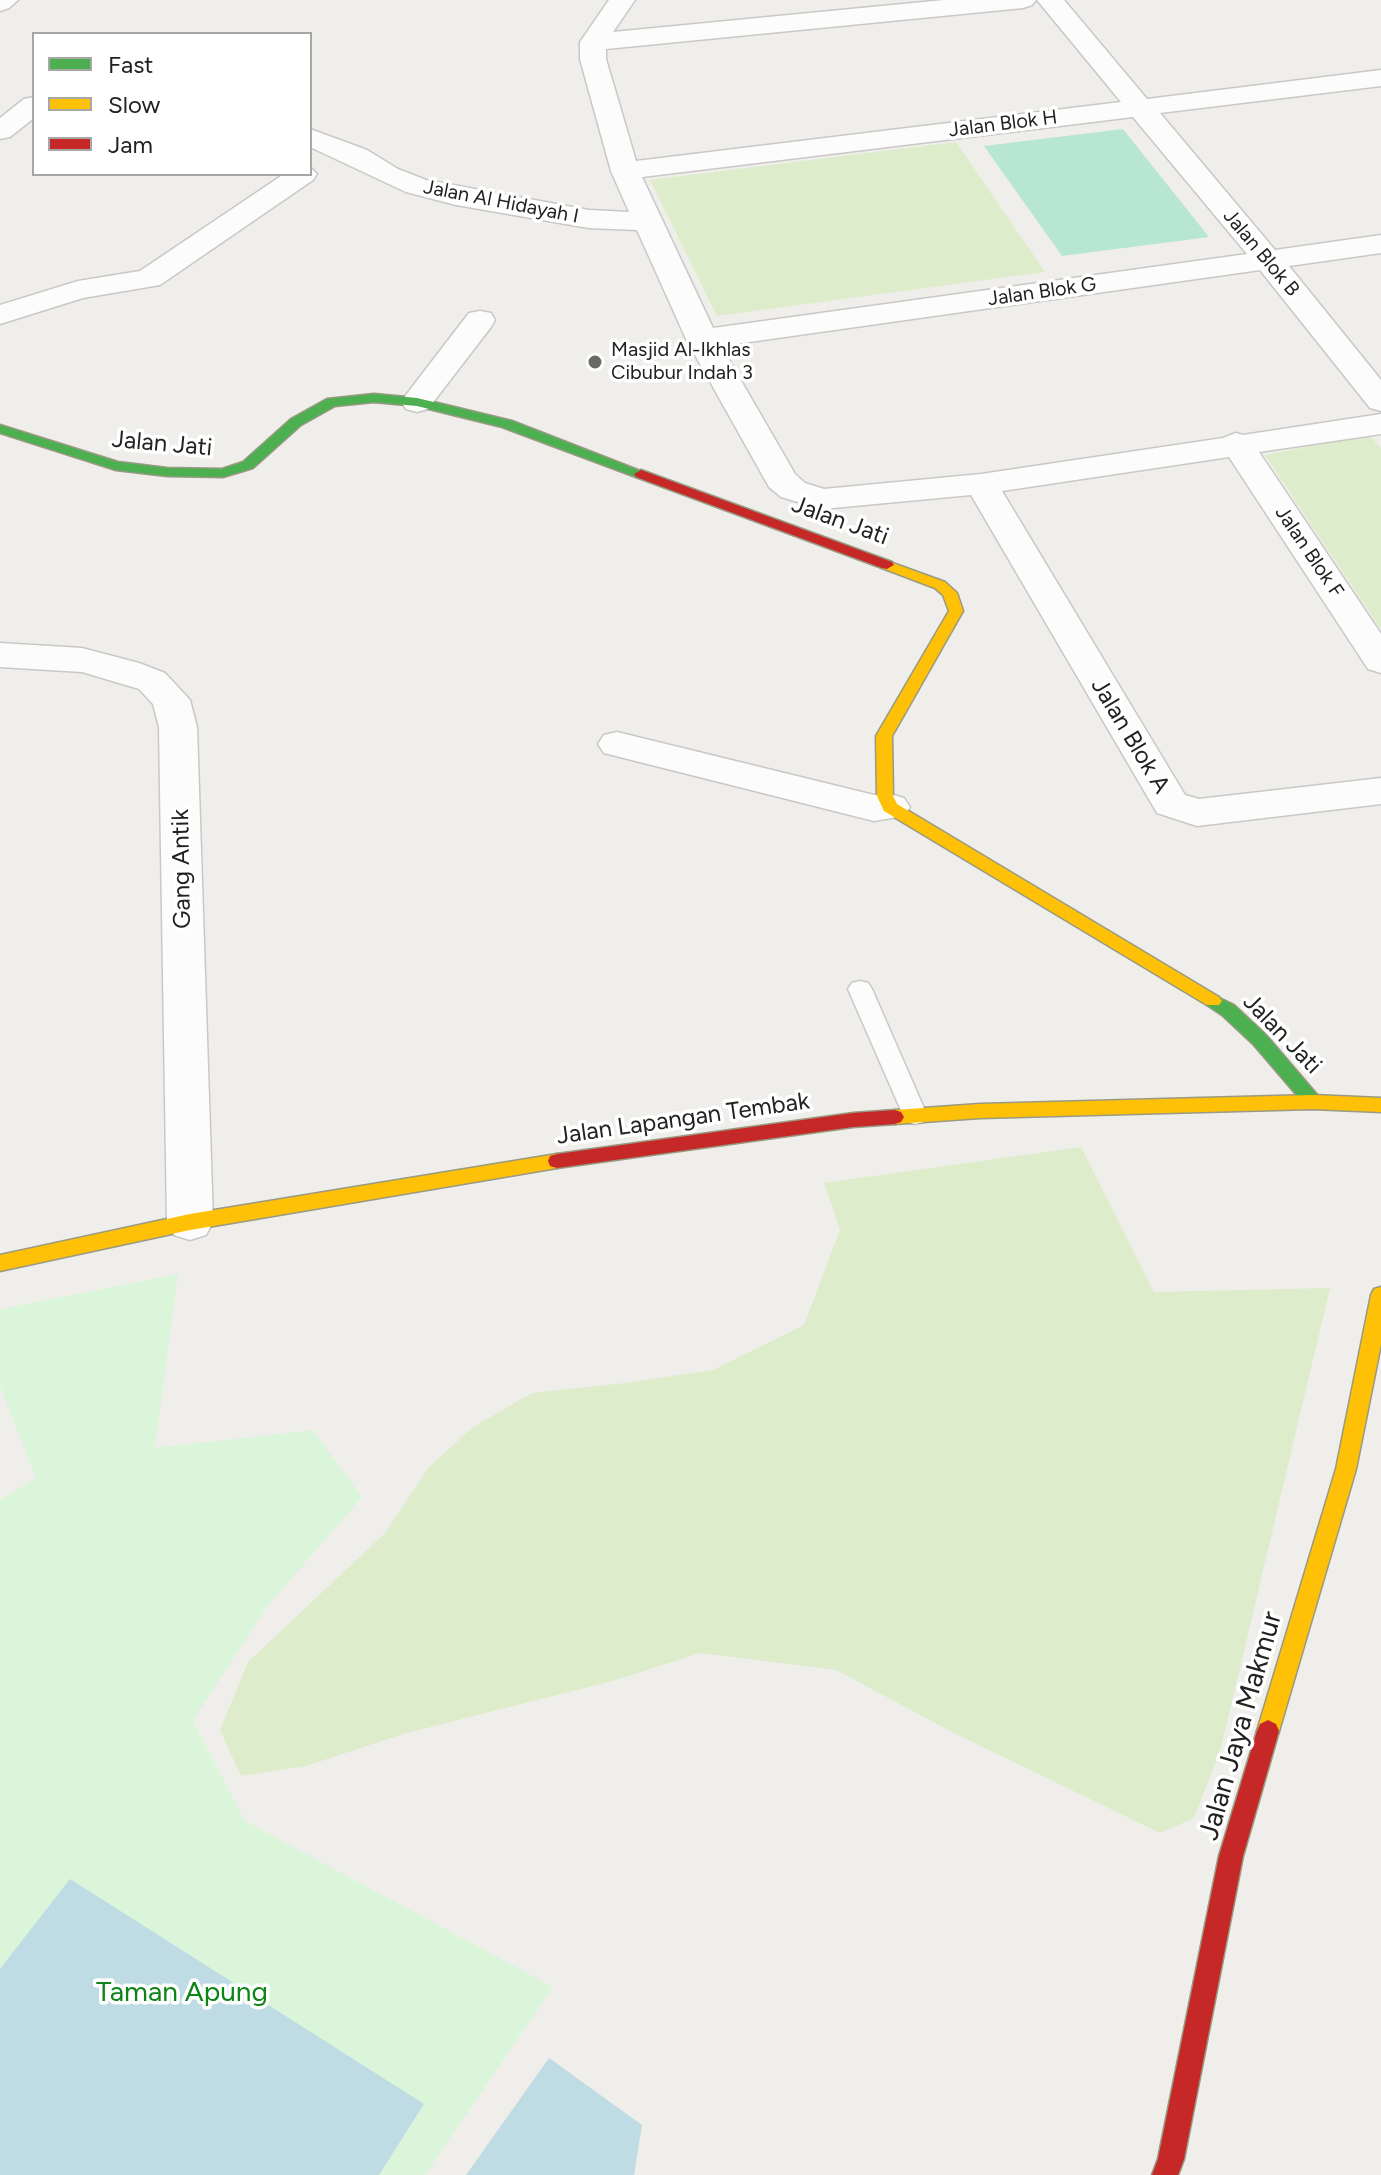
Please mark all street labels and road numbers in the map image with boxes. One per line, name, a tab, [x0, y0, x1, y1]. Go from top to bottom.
street label: Jalan Blok H	[947, 105, 1059, 143]
street label: Jalan Al Hidayah I	[421, 175, 581, 229]
street label: Jalan Blok B	[1218, 205, 1304, 301]
street label: Jalan Blok G	[986, 273, 1098, 311]
street label: Jalan Jati	[111, 425, 213, 463]
street label: Jalan Jati	[788, 490, 892, 552]
street label: Jalan Blok F	[1270, 502, 1348, 602]
street label: Jalan Blok A	[1084, 673, 1176, 799]
street label: Gang Antik	[167, 809, 197, 929]
street label: Jalan Jati	[1237, 988, 1327, 1080]
street label: Jalan Lapangan Tembak	[555, 1087, 811, 1151]
street label: Jalan Jaya Makmur	[1192, 1608, 1290, 1844]

